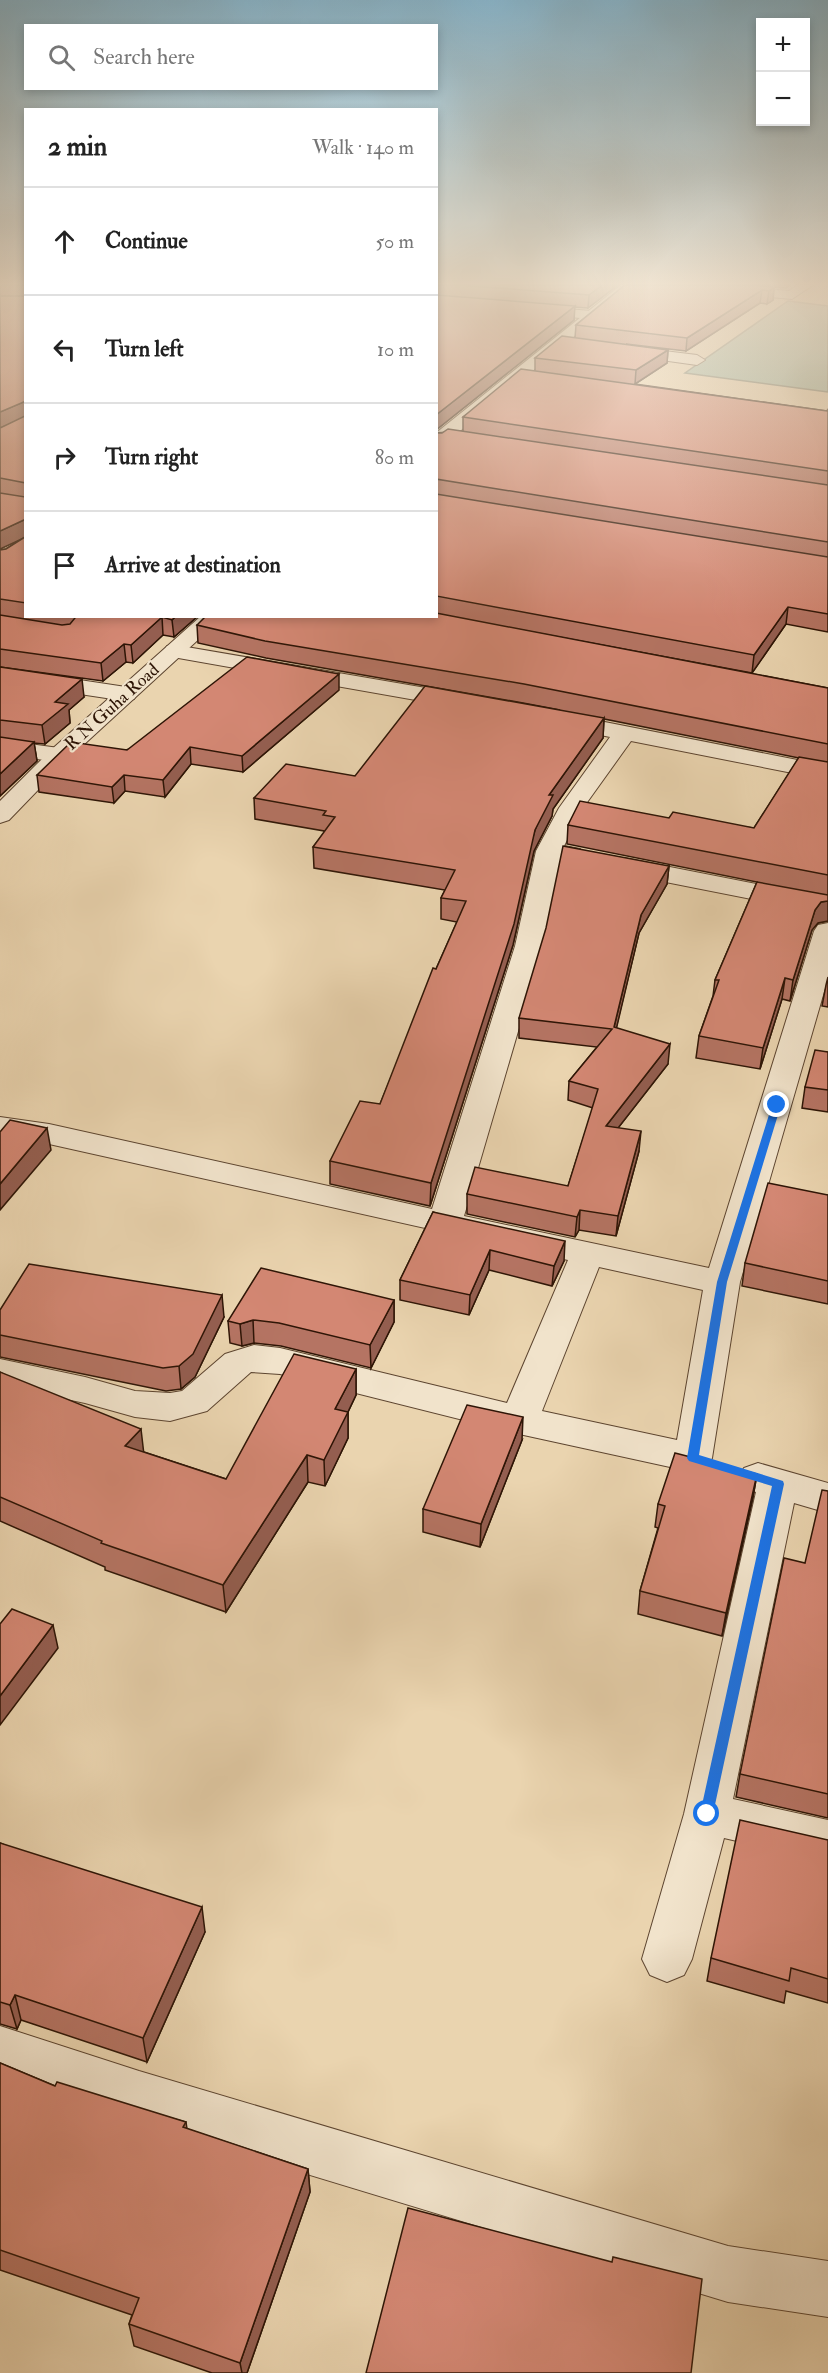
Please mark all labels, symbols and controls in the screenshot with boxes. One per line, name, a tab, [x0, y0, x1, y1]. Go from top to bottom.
map controls	[756, 18, 810, 126]
button: +	[756, 18, 810, 72]
search box	[24, 24, 438, 90]
icon: search	[45, 41, 78, 74]
text: Search here	[93, 43, 195, 71]
button: −	[756, 72, 810, 126]
text: 2 min	[48, 131, 107, 163]
text: Walk · 140 m	[312, 135, 414, 160]
icon: ahead	[48, 225, 81, 258]
text: Continue	[105, 227, 188, 255]
text: 50 m	[375, 229, 414, 254]
icon: left	[48, 333, 81, 366]
text: Turn left	[105, 335, 184, 363]
text: 10 m	[377, 337, 414, 362]
icon: right	[48, 441, 81, 474]
text: Turn right	[105, 443, 198, 471]
text: 80 m	[375, 445, 414, 470]
icon: arrive	[48, 549, 81, 582]
text: Arrive at destination	[105, 551, 281, 579]
street label: R N Guha Road	[60, 658, 164, 755]
route end	[763, 1091, 789, 1117]
route start	[693, 1800, 719, 1826]

